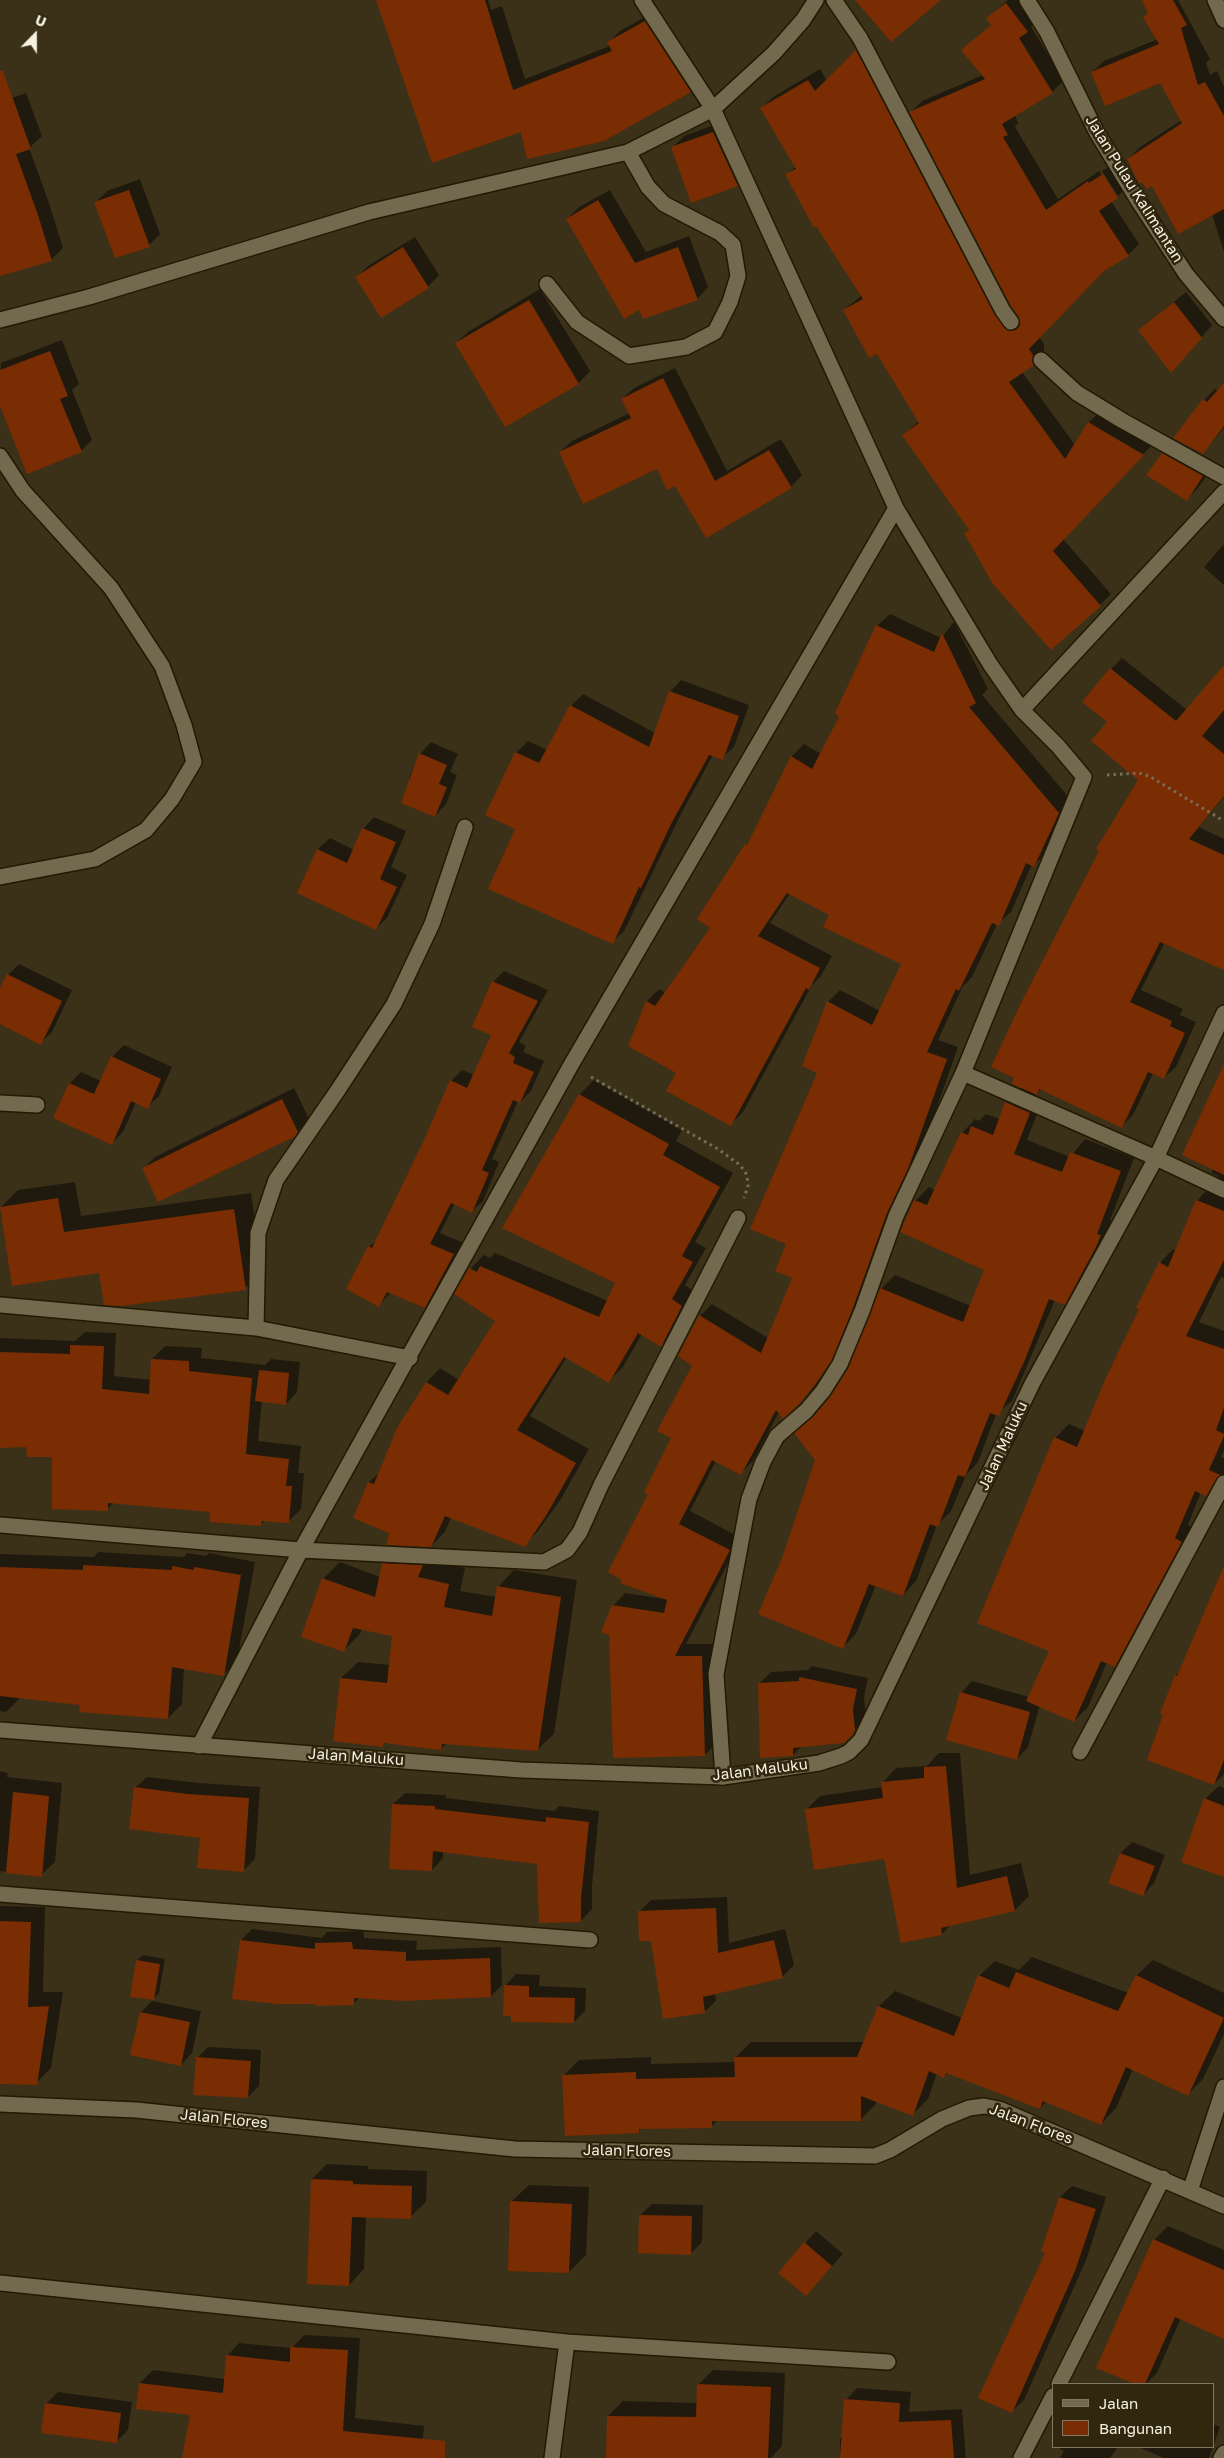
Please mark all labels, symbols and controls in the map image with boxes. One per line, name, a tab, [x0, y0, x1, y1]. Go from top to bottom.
north arrow	[10, 10, 60, 60]
text: U	[33, 11, 49, 30]
street label: Jalan Pulau Kalimantan	[1081, 112, 1187, 266]
street label: Jalan Maluku	[975, 1399, 1031, 1493]
street label: Jalan Maluku	[308, 1745, 404, 1769]
street label: Jalan Maluku	[711, 1755, 809, 1785]
street label: Jalan Flores	[987, 2100, 1075, 2148]
street label: Jalan Flores	[179, 2105, 269, 2133]
street label: Jalan Flores	[583, 2141, 671, 2161]
legend	[1052, 2383, 1214, 2448]
text: Jalan	[1099, 2394, 1138, 2412]
text: Bangunan	[1099, 2419, 1172, 2437]

